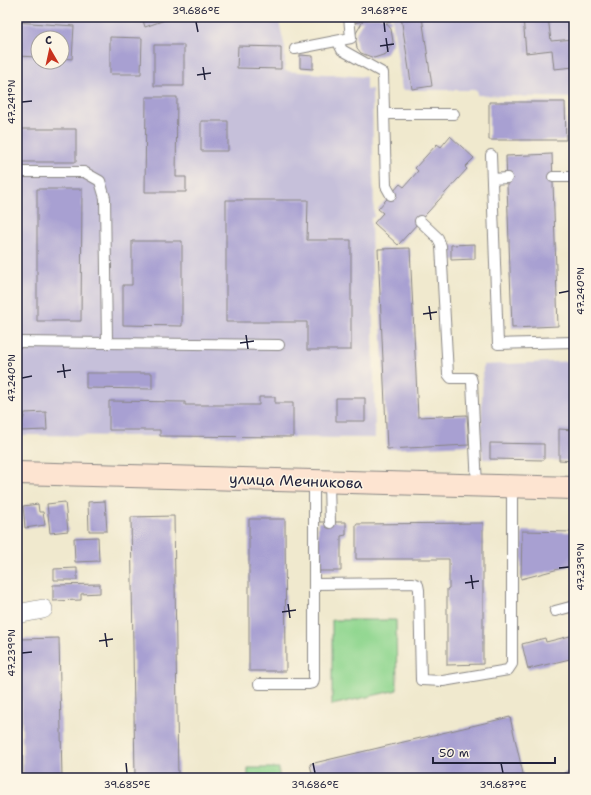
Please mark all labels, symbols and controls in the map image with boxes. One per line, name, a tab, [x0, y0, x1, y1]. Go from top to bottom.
text: 39.686°E	[172, 4, 220, 17]
text: 39.687°E	[361, 4, 407, 17]
north arrow	[30, 30, 70, 70]
text: С	[44, 33, 53, 49]
text: 47.241°N	[5, 80, 18, 124]
text: 47.240°N	[574, 267, 587, 315]
text: 47.240°N	[5, 354, 18, 402]
street label: улица Мечникова	[229, 469, 364, 493]
text: 47.239°N	[574, 543, 587, 591]
text: 47.239°N	[5, 629, 18, 677]
scale bar	[433, 739, 555, 765]
text: 50 m	[439, 745, 469, 761]
text: 39.685°E	[104, 778, 150, 791]
text: 39.686°E	[291, 778, 339, 791]
text: 39.687°E	[480, 778, 526, 791]

